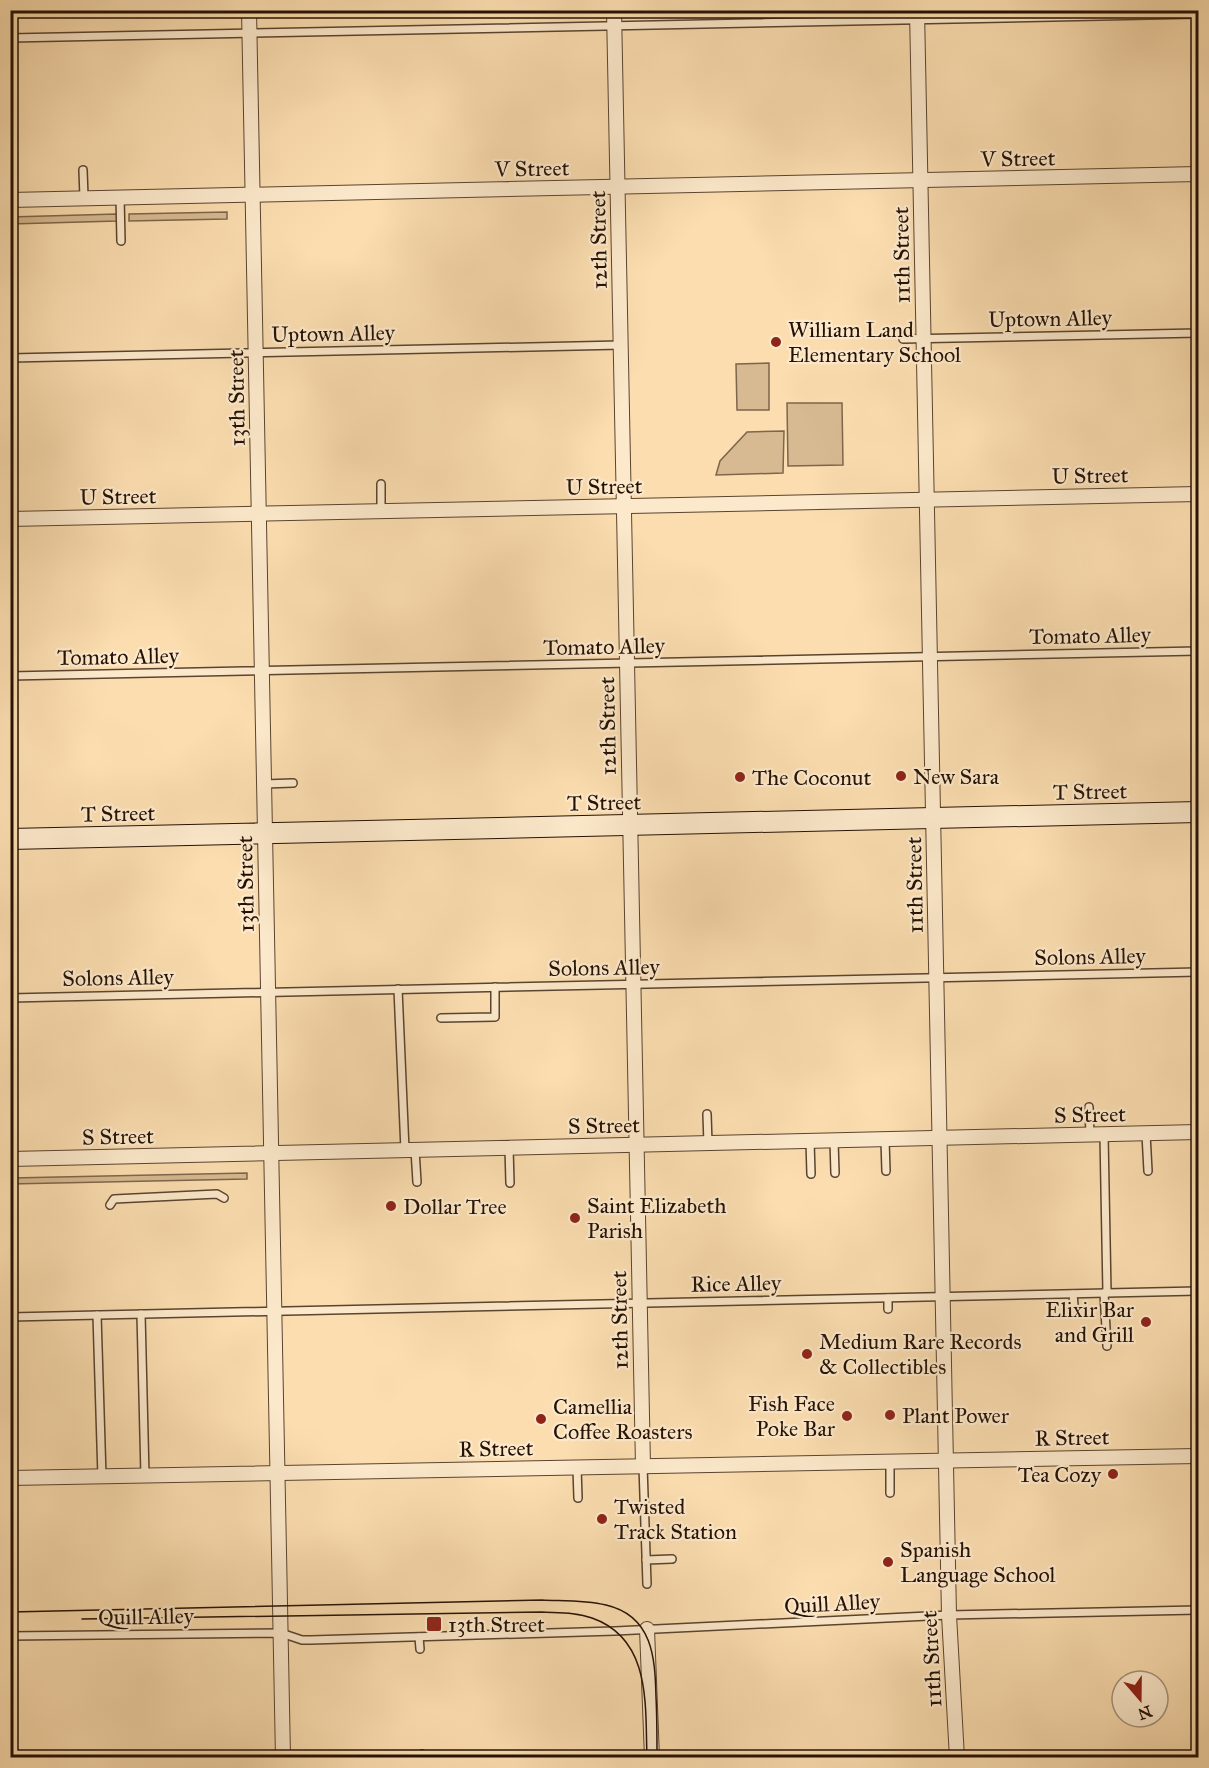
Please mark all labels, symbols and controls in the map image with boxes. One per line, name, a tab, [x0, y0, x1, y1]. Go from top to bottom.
street label: V Street	[979, 144, 1056, 173]
street label: V Street	[493, 154, 570, 183]
street label: 12th Street	[584, 190, 613, 290]
street label: 11th Street	[887, 206, 916, 304]
street label: Uptown Alley	[988, 304, 1113, 333]
place label: William Land Elementary School	[788, 316, 961, 368]
street label: Uptown Alley	[271, 319, 396, 348]
marker: William Land Elementary School	[769, 335, 783, 349]
street label: 13th Street	[222, 349, 251, 447]
street label: U Street	[1051, 461, 1129, 490]
street label: U Street	[565, 472, 643, 501]
street label: U Street	[79, 482, 157, 511]
street label: Tomato Alley	[1029, 621, 1152, 650]
street label: Tomato Alley	[543, 632, 666, 661]
street label: Tomato Alley	[57, 642, 180, 671]
street label: 12th Street	[593, 676, 622, 776]
place label: New Sara	[913, 763, 1000, 790]
place label: The Coconut	[752, 764, 871, 791]
marker: New Sara	[894, 769, 908, 783]
marker: The Coconut	[733, 770, 747, 784]
street label: T Street	[1053, 777, 1128, 806]
street label: T Street	[567, 788, 642, 817]
street label: T Street	[81, 799, 156, 828]
street label: 13th Street	[231, 835, 260, 933]
street label: 11th Street	[900, 836, 929, 934]
street label: Solons Alley	[1034, 942, 1147, 971]
street label: Solons Alley	[548, 953, 661, 982]
street label: Solons Alley	[62, 963, 175, 992]
street label: S Street	[1054, 1100, 1126, 1129]
street label: S Street	[568, 1111, 640, 1140]
street label: S Street	[82, 1122, 154, 1151]
place label: Saint Elizabeth Parish	[587, 1192, 726, 1244]
place label: Dollar Tree	[403, 1193, 507, 1220]
marker: Dollar Tree	[384, 1199, 398, 1213]
marker: Saint Elizabeth Parish	[568, 1211, 582, 1225]
street label: Rice Alley	[690, 1269, 782, 1298]
street label: 12th Street	[605, 1270, 634, 1370]
place label: Elixir Bar and Grill	[1045, 1296, 1135, 1348]
marker: Elixir Bar and Grill	[1139, 1315, 1153, 1329]
place label: Medium Rare Records & Collectibles	[819, 1328, 1022, 1380]
marker: Medium Rare Records & Collectibles	[800, 1347, 814, 1361]
place label: Fish Face Poke Bar	[748, 1390, 836, 1442]
place label: Camellia Coffee Roasters	[553, 1393, 693, 1445]
place label: Plant Power	[902, 1402, 1010, 1429]
marker: Plant Power	[883, 1408, 897, 1422]
marker: Fish Face Poke Bar	[840, 1409, 854, 1423]
marker: Camellia Coffee Roasters	[534, 1412, 548, 1426]
street label: R Street	[1034, 1423, 1110, 1452]
street label: R Street	[458, 1434, 534, 1463]
place label: Tea Cozy	[1018, 1461, 1102, 1488]
marker: Tea Cozy	[1106, 1467, 1120, 1481]
place label: Twisted Track Station	[614, 1493, 737, 1545]
marker: Twisted Track Station	[595, 1512, 609, 1526]
place label: Spanish Language School	[900, 1536, 1056, 1588]
marker: Spanish Language School	[881, 1555, 895, 1569]
street label: Quill Alley	[783, 1587, 881, 1619]
street label: Quill Alley	[98, 1602, 195, 1631]
street label: 11th Street	[915, 1610, 948, 1708]
place label: 13th Street	[448, 1611, 545, 1638]
marker: 13th Street	[425, 1615, 443, 1633]
north arrow	[1110, 1669, 1170, 1729]
text: N	[1135, 1701, 1155, 1724]

